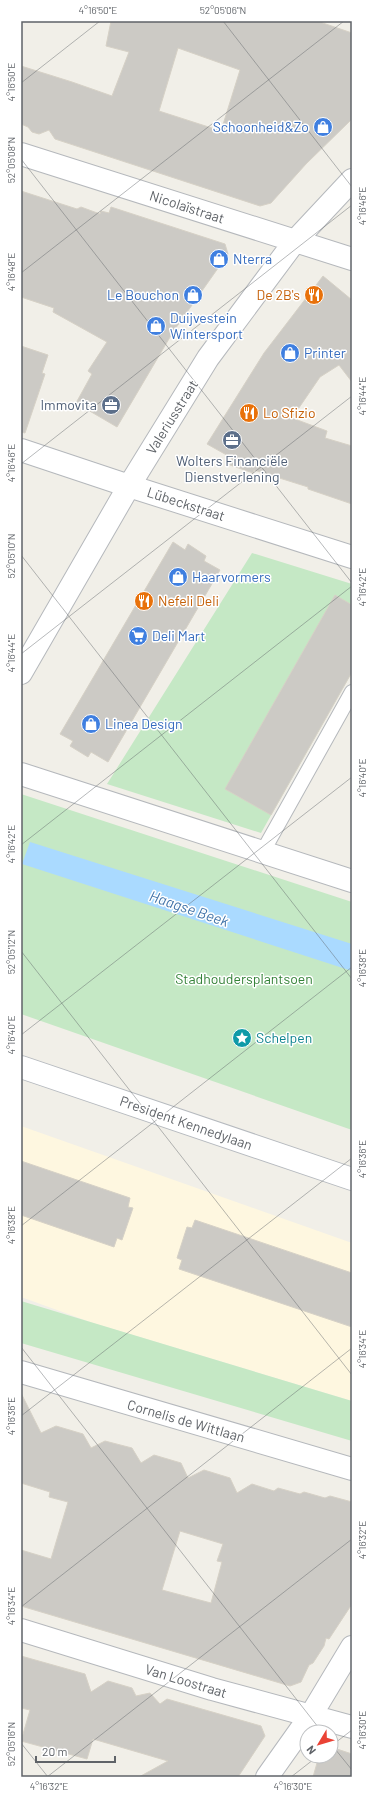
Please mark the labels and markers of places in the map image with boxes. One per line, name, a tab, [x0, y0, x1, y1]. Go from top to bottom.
shop icon: Schoonheid&Zo	[312, 116, 334, 138]
place label: Schoonheid&Zo	[213, 118, 309, 135]
shop icon: Nterra	[208, 248, 230, 270]
place label: Nterra	[233, 250, 272, 267]
shop icon: Le Bouchon	[182, 284, 204, 306]
restaurant icon: De 2B's	[303, 284, 325, 306]
place label: Le Bouchon	[107, 286, 179, 303]
place label: De 2B's	[257, 286, 300, 303]
place label: Duijvestein Wintersport	[170, 309, 243, 342]
shop icon: Duijvestein Wintersport	[145, 315, 167, 337]
shop icon: Printer	[279, 342, 301, 364]
place label: Printer	[304, 344, 346, 361]
office icon: Immovita	[100, 394, 122, 416]
place label: Immovita	[40, 396, 97, 413]
restaurant icon: Lo Sfizio	[238, 402, 260, 424]
place label: Lo Sfizio	[263, 404, 316, 421]
office icon: Wolters Financiële Dienstverlening	[221, 429, 243, 451]
place label: Wolters Financiële Dienstverlening	[176, 452, 288, 485]
shop icon: Haarvormers	[167, 566, 189, 588]
place label: Haarvormers	[192, 568, 271, 585]
restaurant icon: Nefeli Deli	[133, 590, 155, 612]
place label: Nefeli Deli	[158, 592, 219, 609]
supermarket icon: Deli Mart	[127, 625, 149, 647]
place label: Deli Mart	[152, 627, 205, 644]
shop icon: Linea Design	[80, 713, 102, 735]
place label: Linea Design	[105, 715, 183, 732]
place icon: Schelpen	[231, 1027, 253, 1049]
place label: Schelpen	[256, 1029, 312, 1046]

